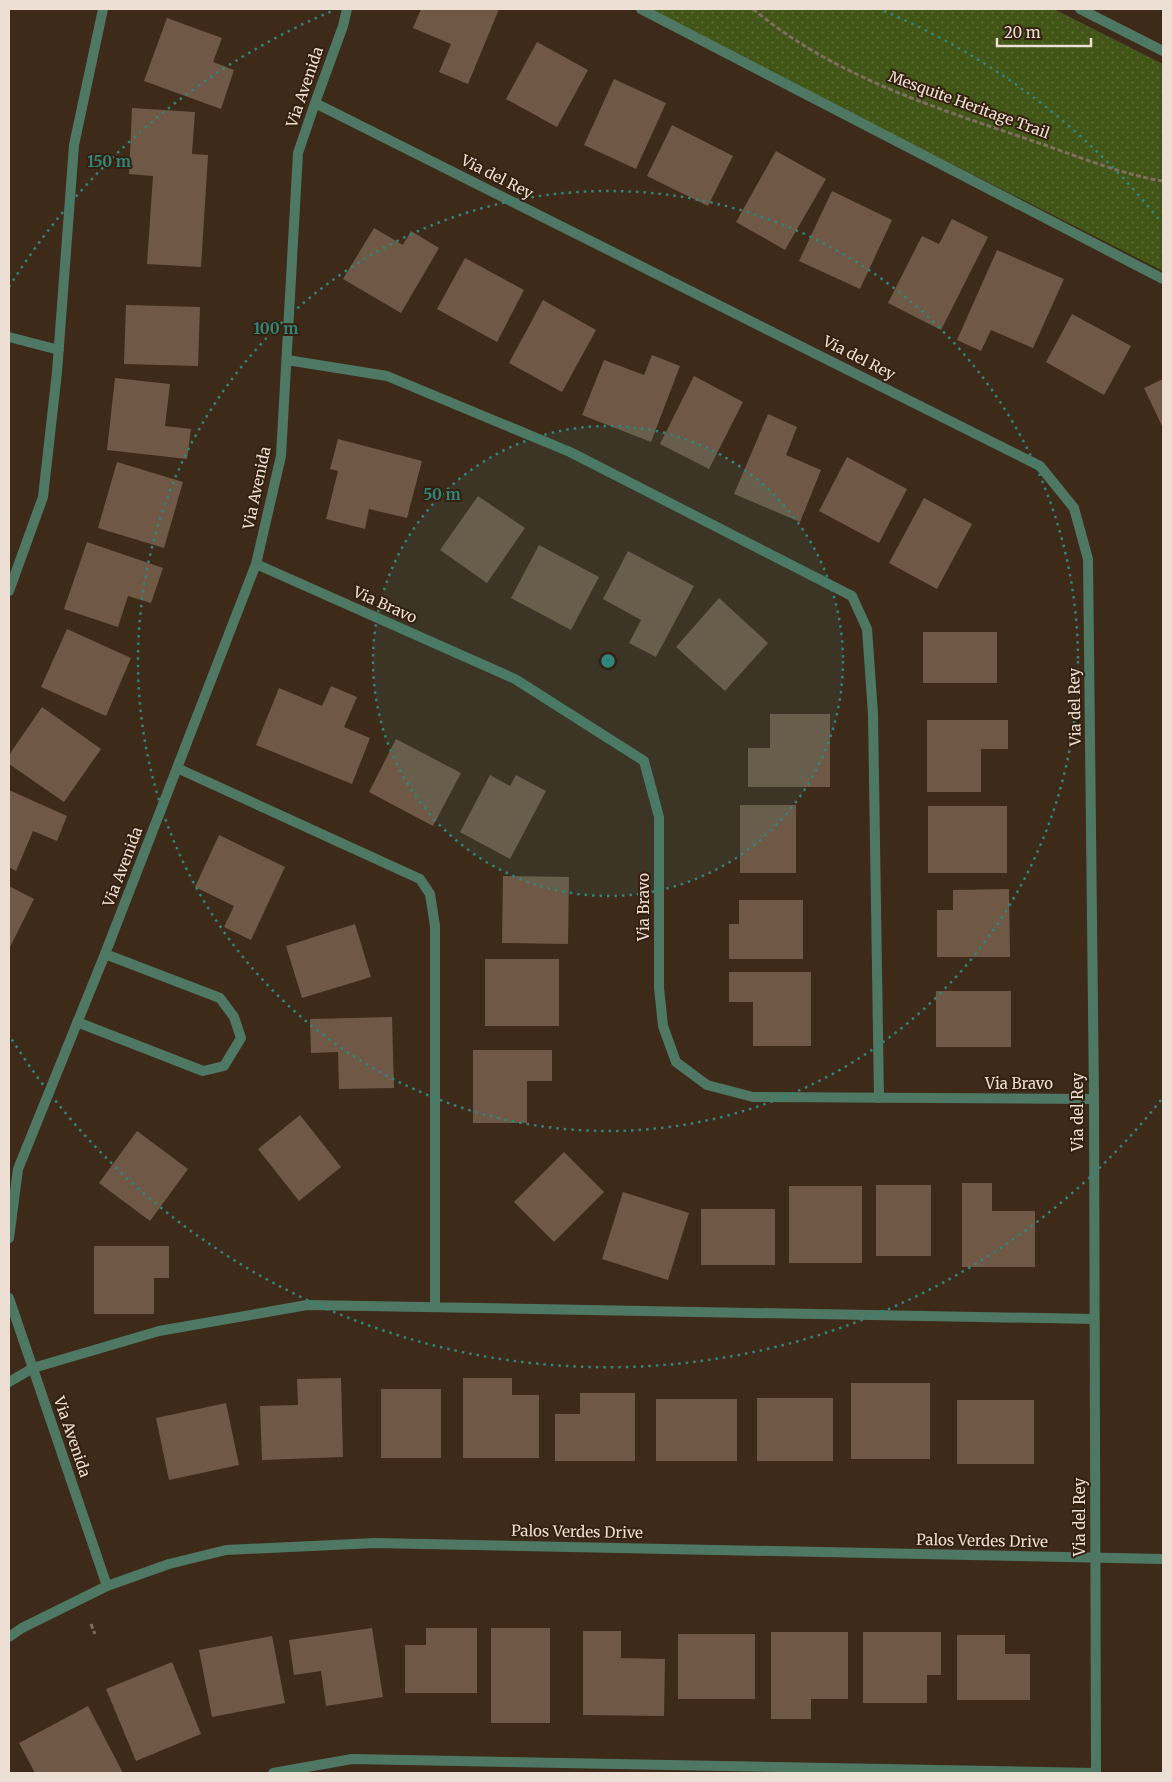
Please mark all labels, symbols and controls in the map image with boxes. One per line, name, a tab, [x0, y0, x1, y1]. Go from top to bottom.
scale bar	[997, 15, 1091, 47]
text: 20 m	[1004, 23, 1041, 42]
street label: Via Avenida	[282, 44, 327, 131]
street label: Mesquite Heritage Trail	[886, 67, 1053, 143]
street label: Via del Rey	[457, 150, 537, 203]
text: 150 m	[87, 152, 131, 171]
text: 100 m	[254, 319, 298, 338]
street label: Via del Rey	[819, 331, 899, 384]
street label: Via Avenida	[238, 445, 275, 532]
text: 50 m	[423, 485, 461, 504]
street label: Via Bravo	[349, 582, 420, 627]
centre of rings	[599, 652, 617, 670]
street label: Via del Rey	[1064, 667, 1085, 747]
street label: Via Avenida	[98, 824, 146, 910]
street label: Via Bravo	[634, 873, 653, 942]
street label: Via del Rey	[1068, 1073, 1087, 1152]
street label: Via Bravo	[984, 1074, 1053, 1093]
street label: Via Avenida	[49, 1393, 95, 1480]
street label: Via del Rey	[1070, 1478, 1089, 1557]
street label: Palos Verdes Drive	[511, 1521, 643, 1542]
street label: Palos Verdes Drive	[916, 1530, 1048, 1551]

